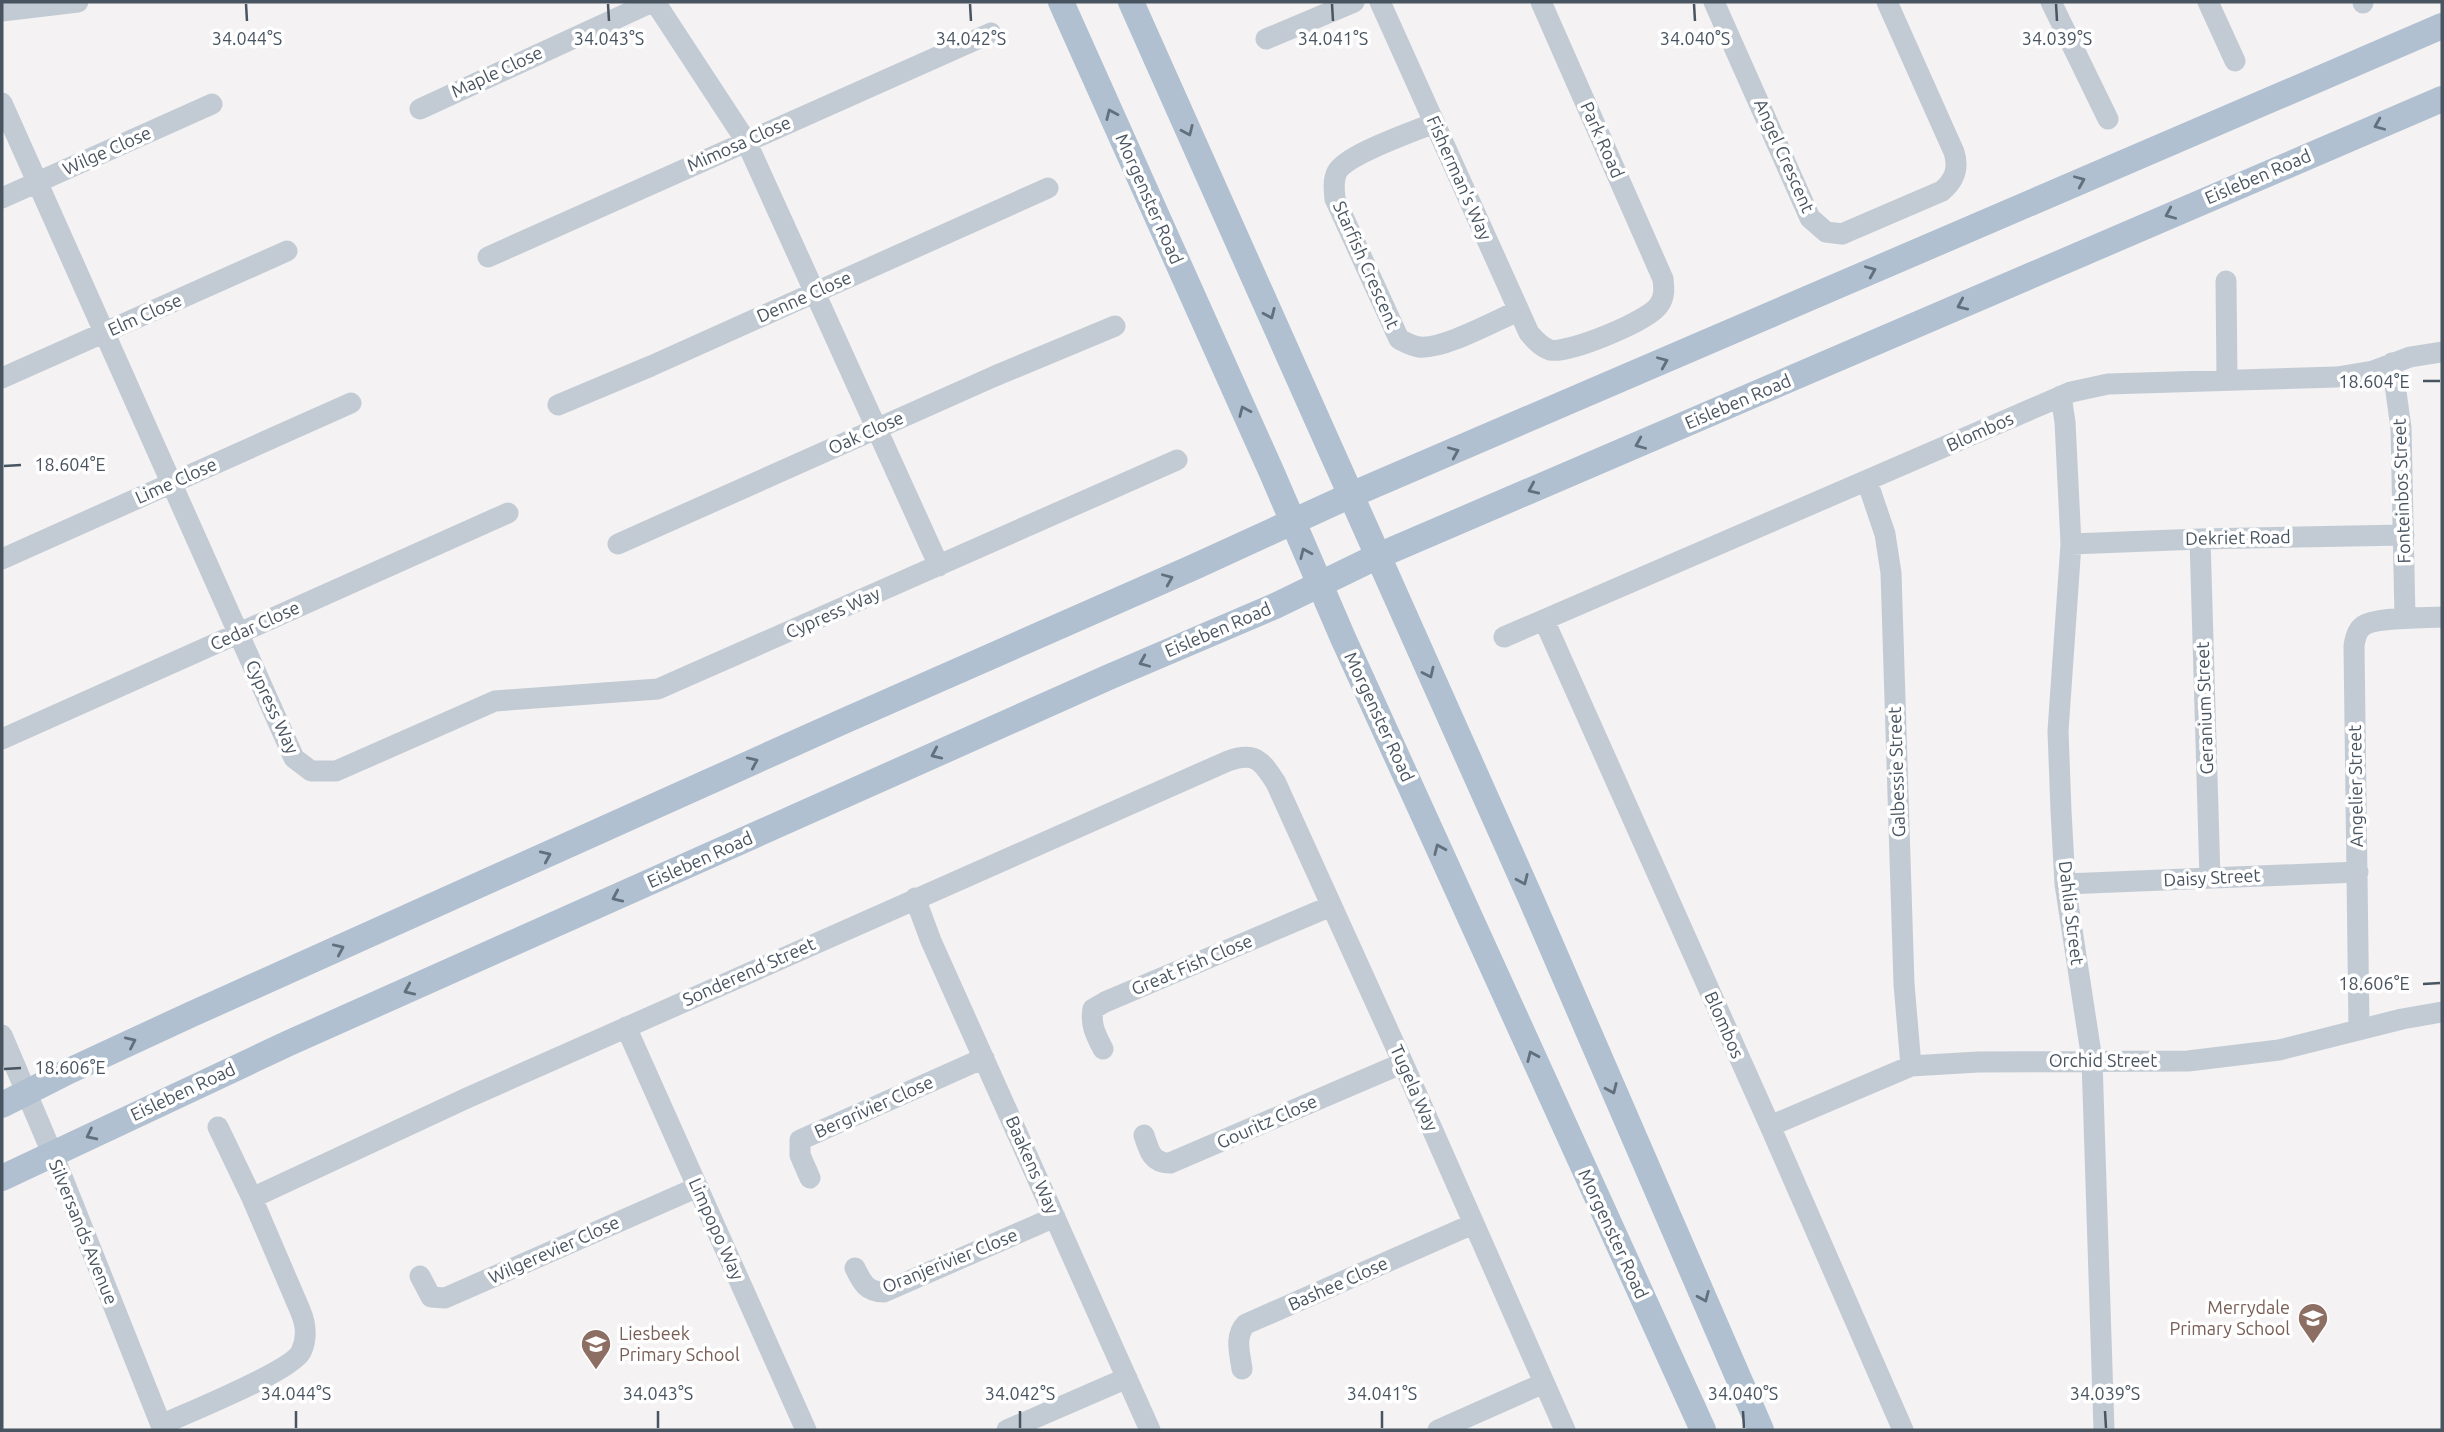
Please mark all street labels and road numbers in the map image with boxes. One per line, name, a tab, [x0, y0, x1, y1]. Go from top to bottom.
street label: Maple Close	[448, 41, 545, 101]
street label: Angel Crescent	[1751, 96, 1819, 216]
street label: Park Road	[1577, 98, 1629, 181]
street label: Mimosa Close	[684, 111, 793, 175]
street label: Fisherman's Way	[1424, 112, 1496, 243]
street label: Wilge Close	[59, 122, 154, 178]
street label: Morgenster Road	[1112, 130, 1188, 267]
street label: Eisleben Road	[2202, 145, 2314, 207]
street label: Starfish Crescent	[1330, 198, 1404, 331]
street label: Denne Close	[753, 266, 854, 326]
street label: Elm Close	[105, 289, 185, 339]
street label: Eisleben Road	[1682, 370, 1794, 432]
street label: Oak Close	[825, 407, 906, 458]
street label: Blombos	[1943, 407, 2016, 455]
street label: Fonteinbos Street	[2388, 418, 2414, 564]
street label: Lime Close	[132, 453, 219, 507]
street label: Dekriet Road	[2185, 526, 2291, 548]
street label: Cypress Way	[782, 582, 883, 642]
street label: Cedar Close	[207, 596, 302, 654]
street label: Eisleben Road	[1162, 598, 1274, 660]
street label: Geranium Street	[2192, 641, 2216, 775]
street label: Morgenster Road	[1341, 649, 1419, 785]
street label: Cypress Way	[243, 657, 303, 757]
street label: Galbessie Street	[1884, 706, 1908, 838]
street label: Angelier Street	[2344, 725, 2366, 847]
street label: Eisleben Road	[644, 827, 755, 891]
street label: Dahlia Street	[2056, 860, 2088, 966]
street label: Daisy Street	[2163, 864, 2261, 890]
street label: Great Fish Close	[1128, 930, 1255, 999]
street label: Sonderend Street	[679, 933, 818, 1009]
street label: Blombos	[1701, 988, 1749, 1061]
street label: Tugela Way	[1387, 1041, 1443, 1134]
street label: Orchid Street	[2049, 1050, 2157, 1070]
street label: Eisleben Road	[127, 1058, 238, 1124]
street label: Bergrivier Close	[811, 1071, 936, 1141]
street label: Gouritz Close	[1213, 1090, 1320, 1152]
street label: Baakens Way	[1002, 1113, 1064, 1217]
street label: Silversands Avenue	[46, 1156, 122, 1307]
street label: Morgenster Road	[1575, 1166, 1653, 1302]
street label: Limpopo Way	[686, 1175, 748, 1283]
street label: Wilgerevier Close	[485, 1211, 622, 1287]
street label: Oranjerivier Close	[879, 1224, 1020, 1296]
street label: Bashee Close	[1285, 1252, 1390, 1314]

